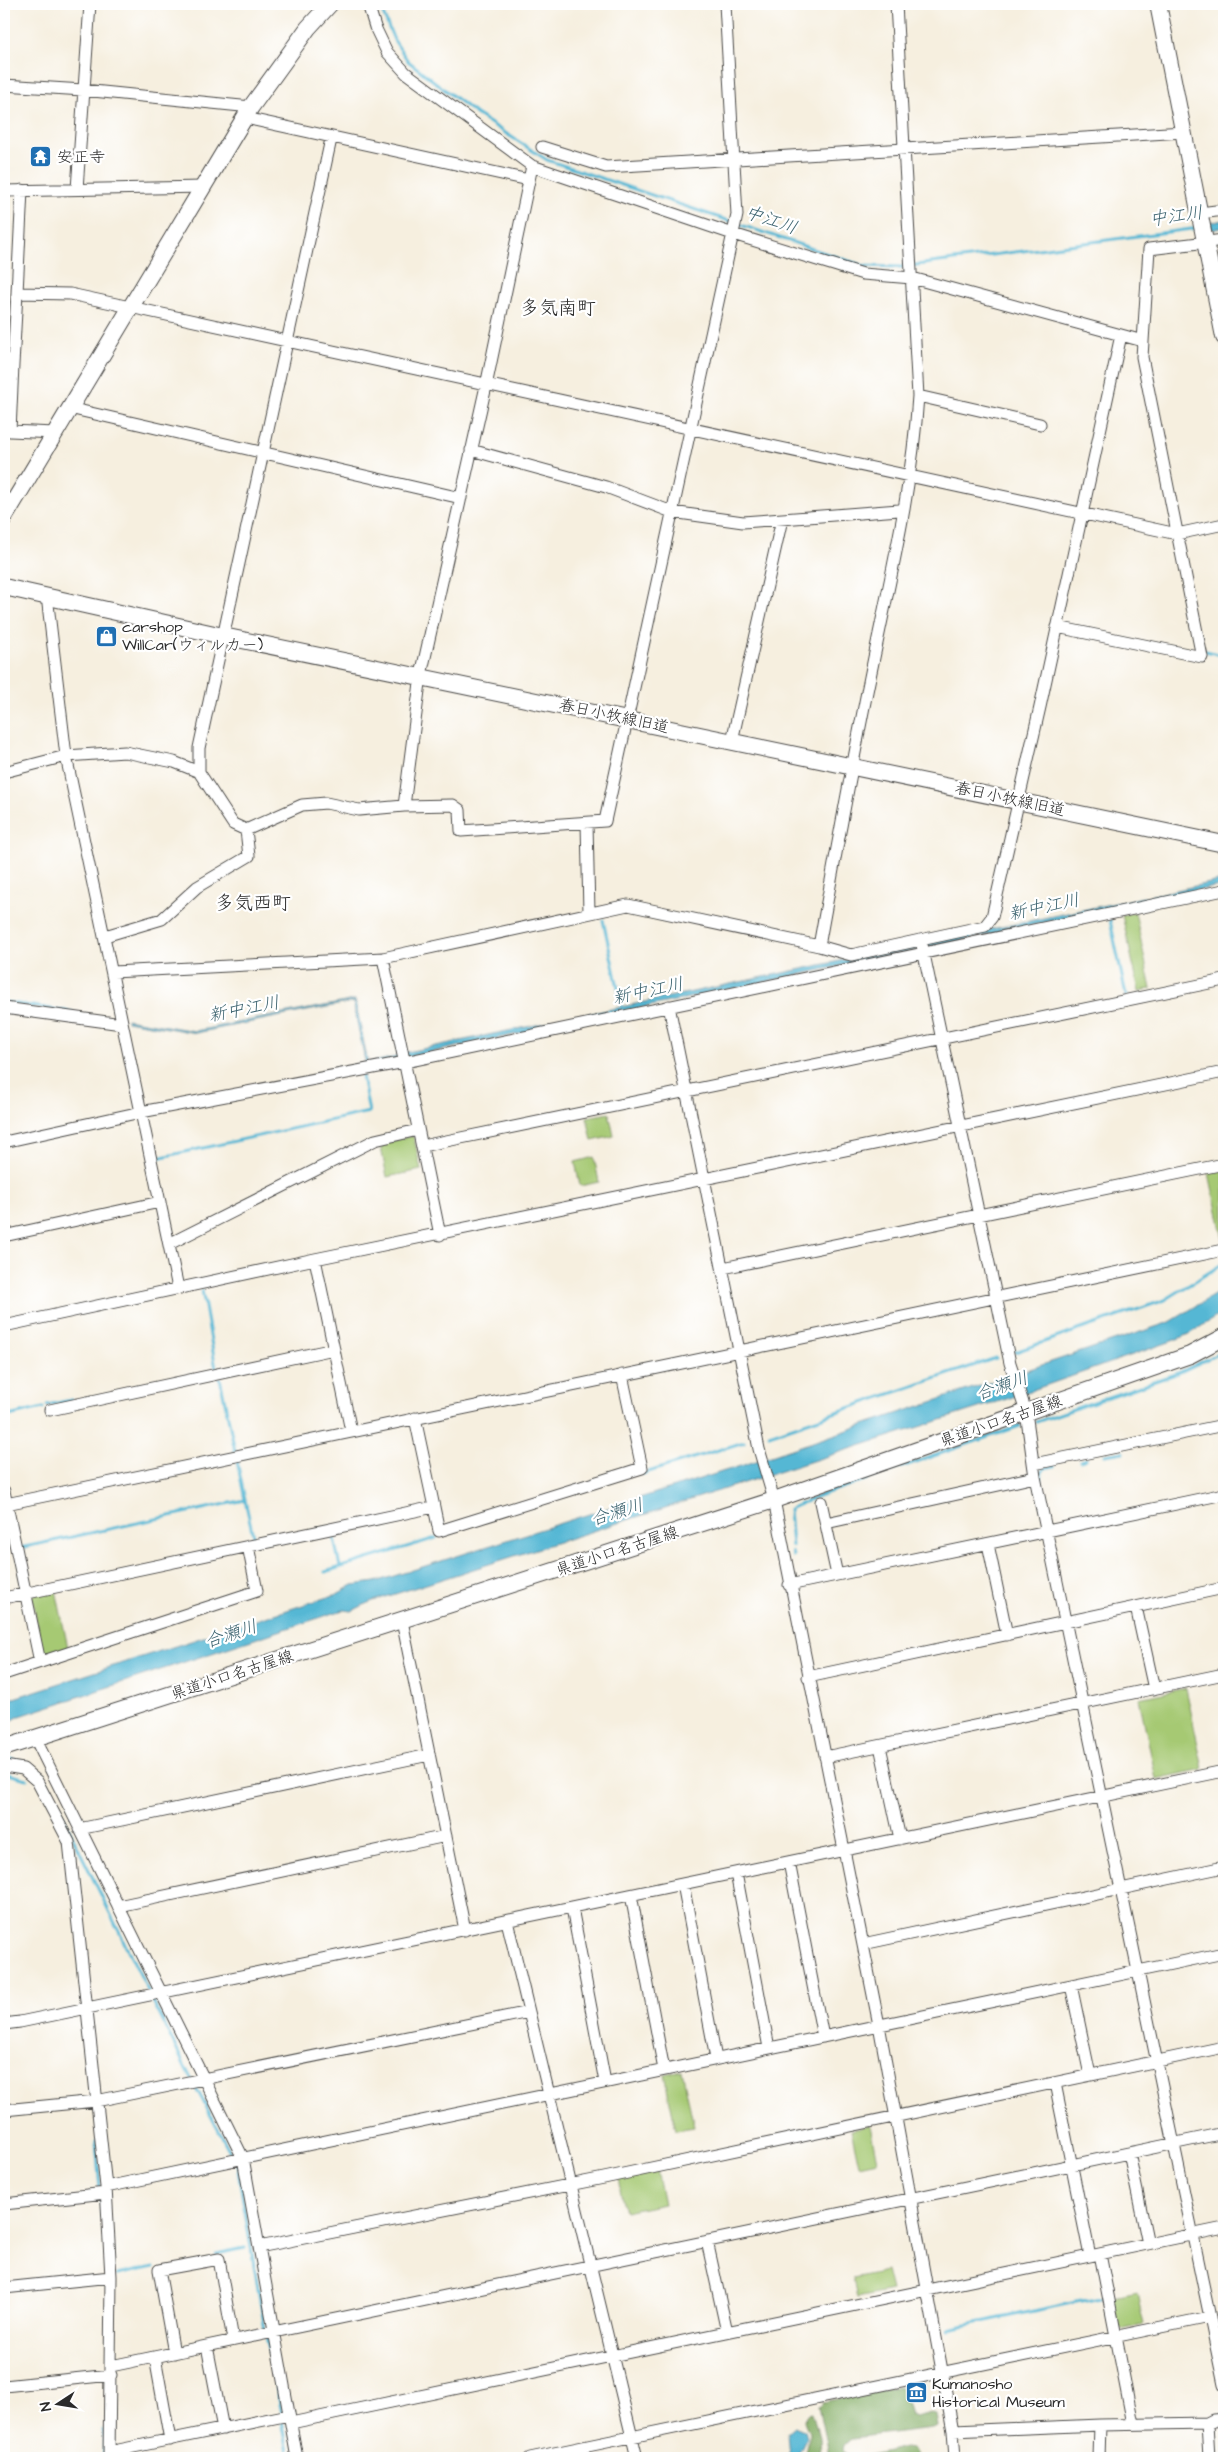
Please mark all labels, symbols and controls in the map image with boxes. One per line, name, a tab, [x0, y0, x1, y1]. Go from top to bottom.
temple icon: 安正寺	[29, 145, 53, 169]
place label: 安正寺	[57, 146, 105, 168]
water label: 中江川	[741, 199, 801, 241]
water label: 中江川	[1148, 200, 1204, 232]
district label: 多気南町	[520, 295, 596, 322]
place label: carshop WillCar(ウィルカー)	[122, 616, 264, 656]
shop icon: carshop WillCar(ウィルカー)	[94, 624, 118, 648]
street label: 春日小牧線旧道	[557, 694, 671, 738]
street label: 春日小牧線旧道	[953, 777, 1067, 821]
water label: 新中江川	[1006, 887, 1082, 927]
district label: 多気西町	[215, 890, 291, 917]
water label: 新中江川	[610, 971, 686, 1011]
water label: 新中江川	[206, 990, 282, 1028]
water label: 合瀬川	[972, 1365, 1032, 1407]
street label: 県道小口名古屋線	[937, 1390, 1065, 1452]
water label: 合瀬川	[588, 1492, 646, 1532]
street label: 県道小口名古屋線	[553, 1521, 681, 1581]
water label: 合瀬川	[201, 1614, 261, 1654]
street label: 県道小口名古屋線	[168, 1645, 296, 1705]
place label: Kumanosho Historical Museum	[932, 2373, 1065, 2413]
north arrow	[32, 2380, 82, 2430]
museum icon: Kumanosho Historical Museum	[904, 2381, 928, 2405]
text: N	[36, 2400, 57, 2413]

